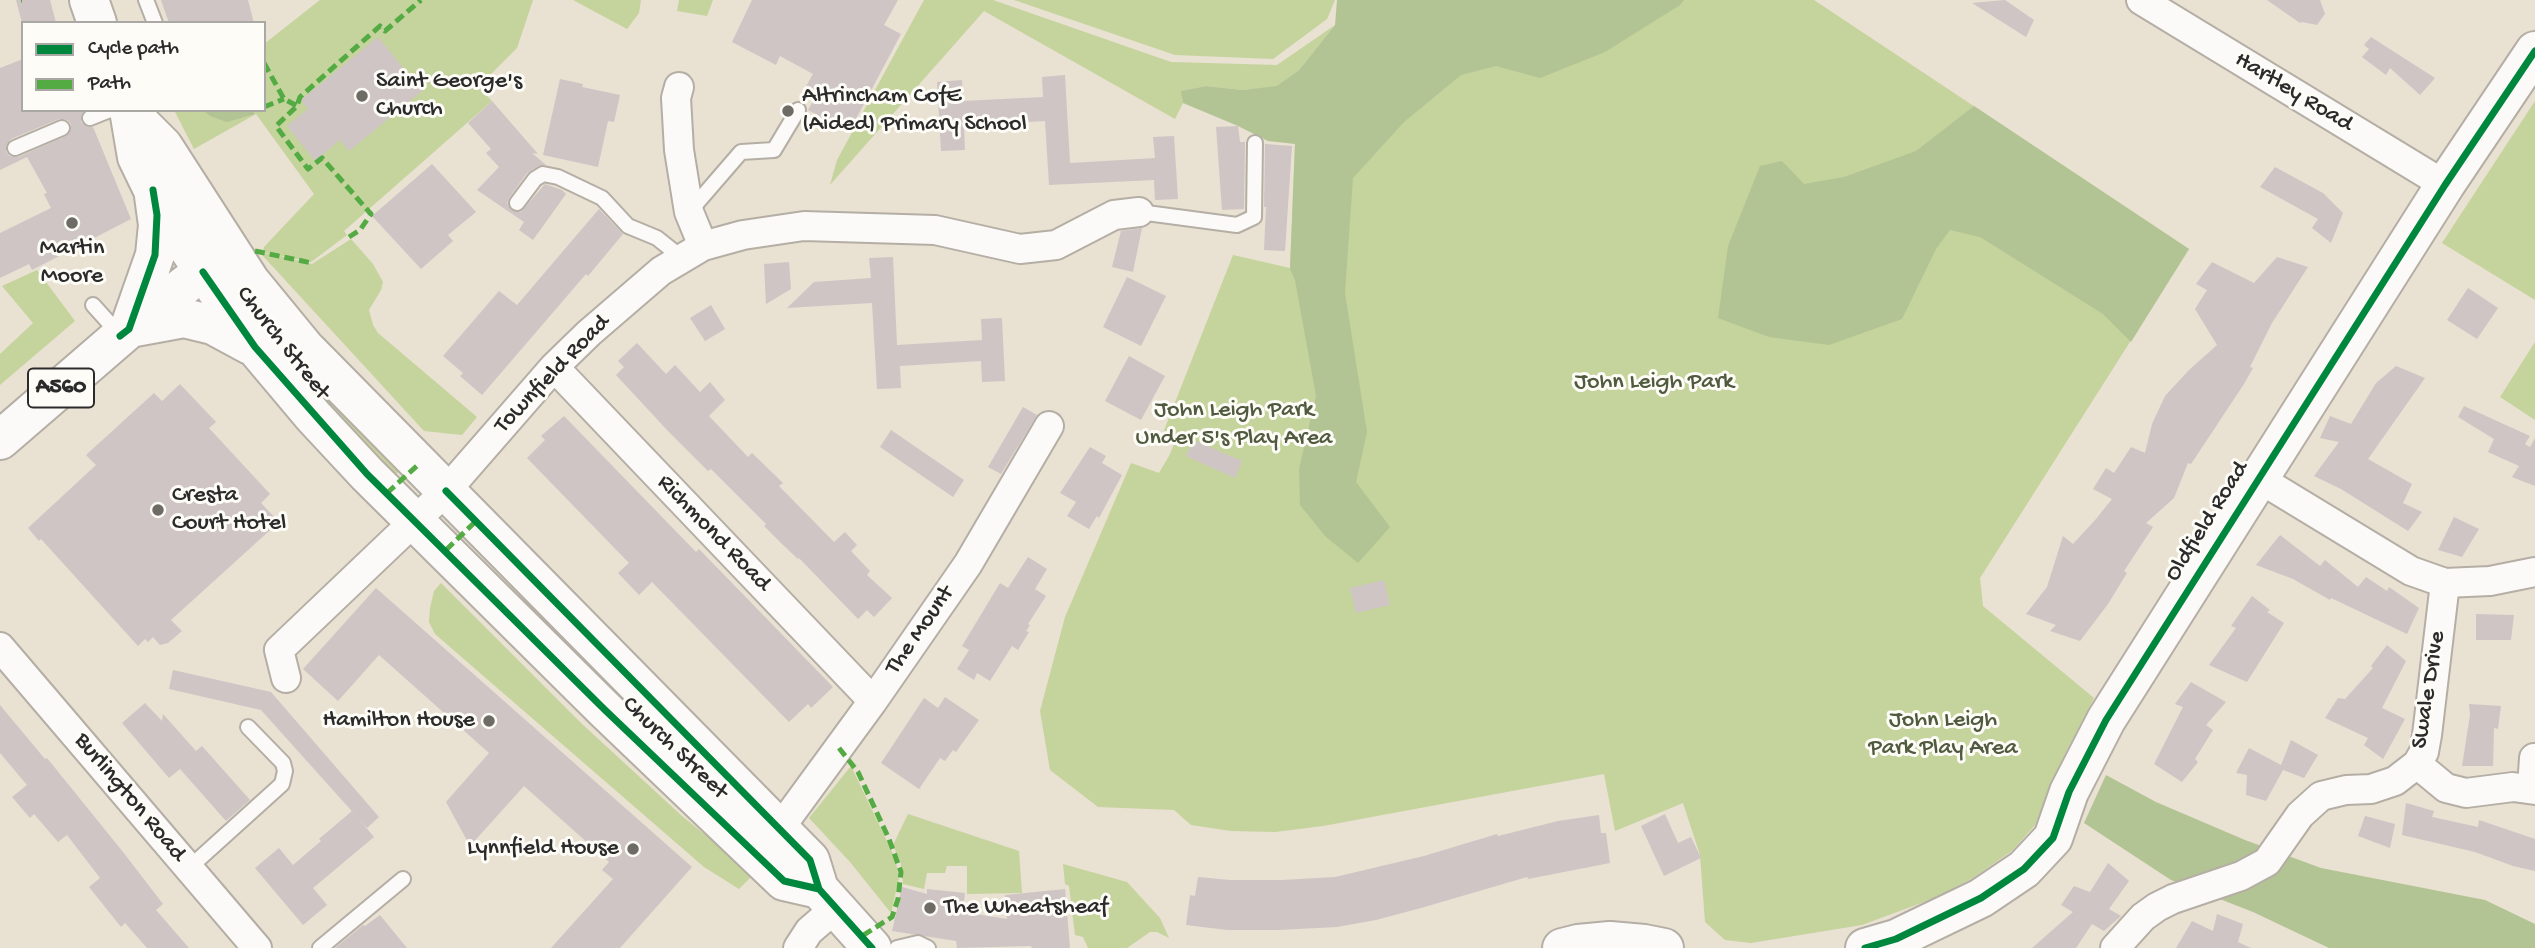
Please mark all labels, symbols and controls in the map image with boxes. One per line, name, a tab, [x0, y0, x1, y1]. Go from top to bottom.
legend	[21, 21, 266, 112]
text: Cycle path	[88, 37, 179, 62]
street label: Hartley Road	[2229, 46, 2357, 140]
place label: Saint George's Church	[376, 68, 522, 124]
text: Path	[88, 72, 131, 97]
place label: Altrincham CofE (Aided) Primary School	[802, 83, 1027, 139]
marker: Saint George's Church	[354, 88, 370, 104]
marker: Altrincham CofE (Aided) Primary School	[780, 103, 796, 119]
marker: Martin Moore	[64, 215, 80, 231]
place label: Martin Moore	[40, 235, 104, 291]
street label: Church Street	[229, 281, 335, 407]
street label: Townfield Road	[489, 310, 617, 440]
road number: A560	[28, 368, 94, 408]
park label: John Leigh Park	[1574, 369, 1734, 397]
park label: John Leigh Park Under 5's Play Area	[1136, 397, 1332, 453]
street label: Oldfield Road	[2160, 457, 2256, 587]
street label: Richmond Road	[650, 469, 776, 599]
place label: Cresta Court Hotel	[172, 482, 286, 538]
marker: Cresta Court Hotel	[150, 502, 166, 518]
street label: The Mount	[880, 581, 962, 681]
street label: Swale Drive	[2406, 629, 2454, 751]
street label: Church Street	[615, 691, 733, 807]
place label: Hamilton House	[322, 707, 475, 735]
park label: John Leigh Park Play Area	[1868, 707, 2018, 763]
marker: Hamilton House	[481, 713, 497, 729]
street label: Burlington Road	[67, 728, 191, 868]
place label: Lynnfield House	[467, 835, 619, 863]
marker: Lynnfield House	[625, 841, 641, 857]
place label: The Wheatsheaf	[944, 894, 1108, 922]
marker: The Wheatsheaf	[922, 900, 938, 916]

